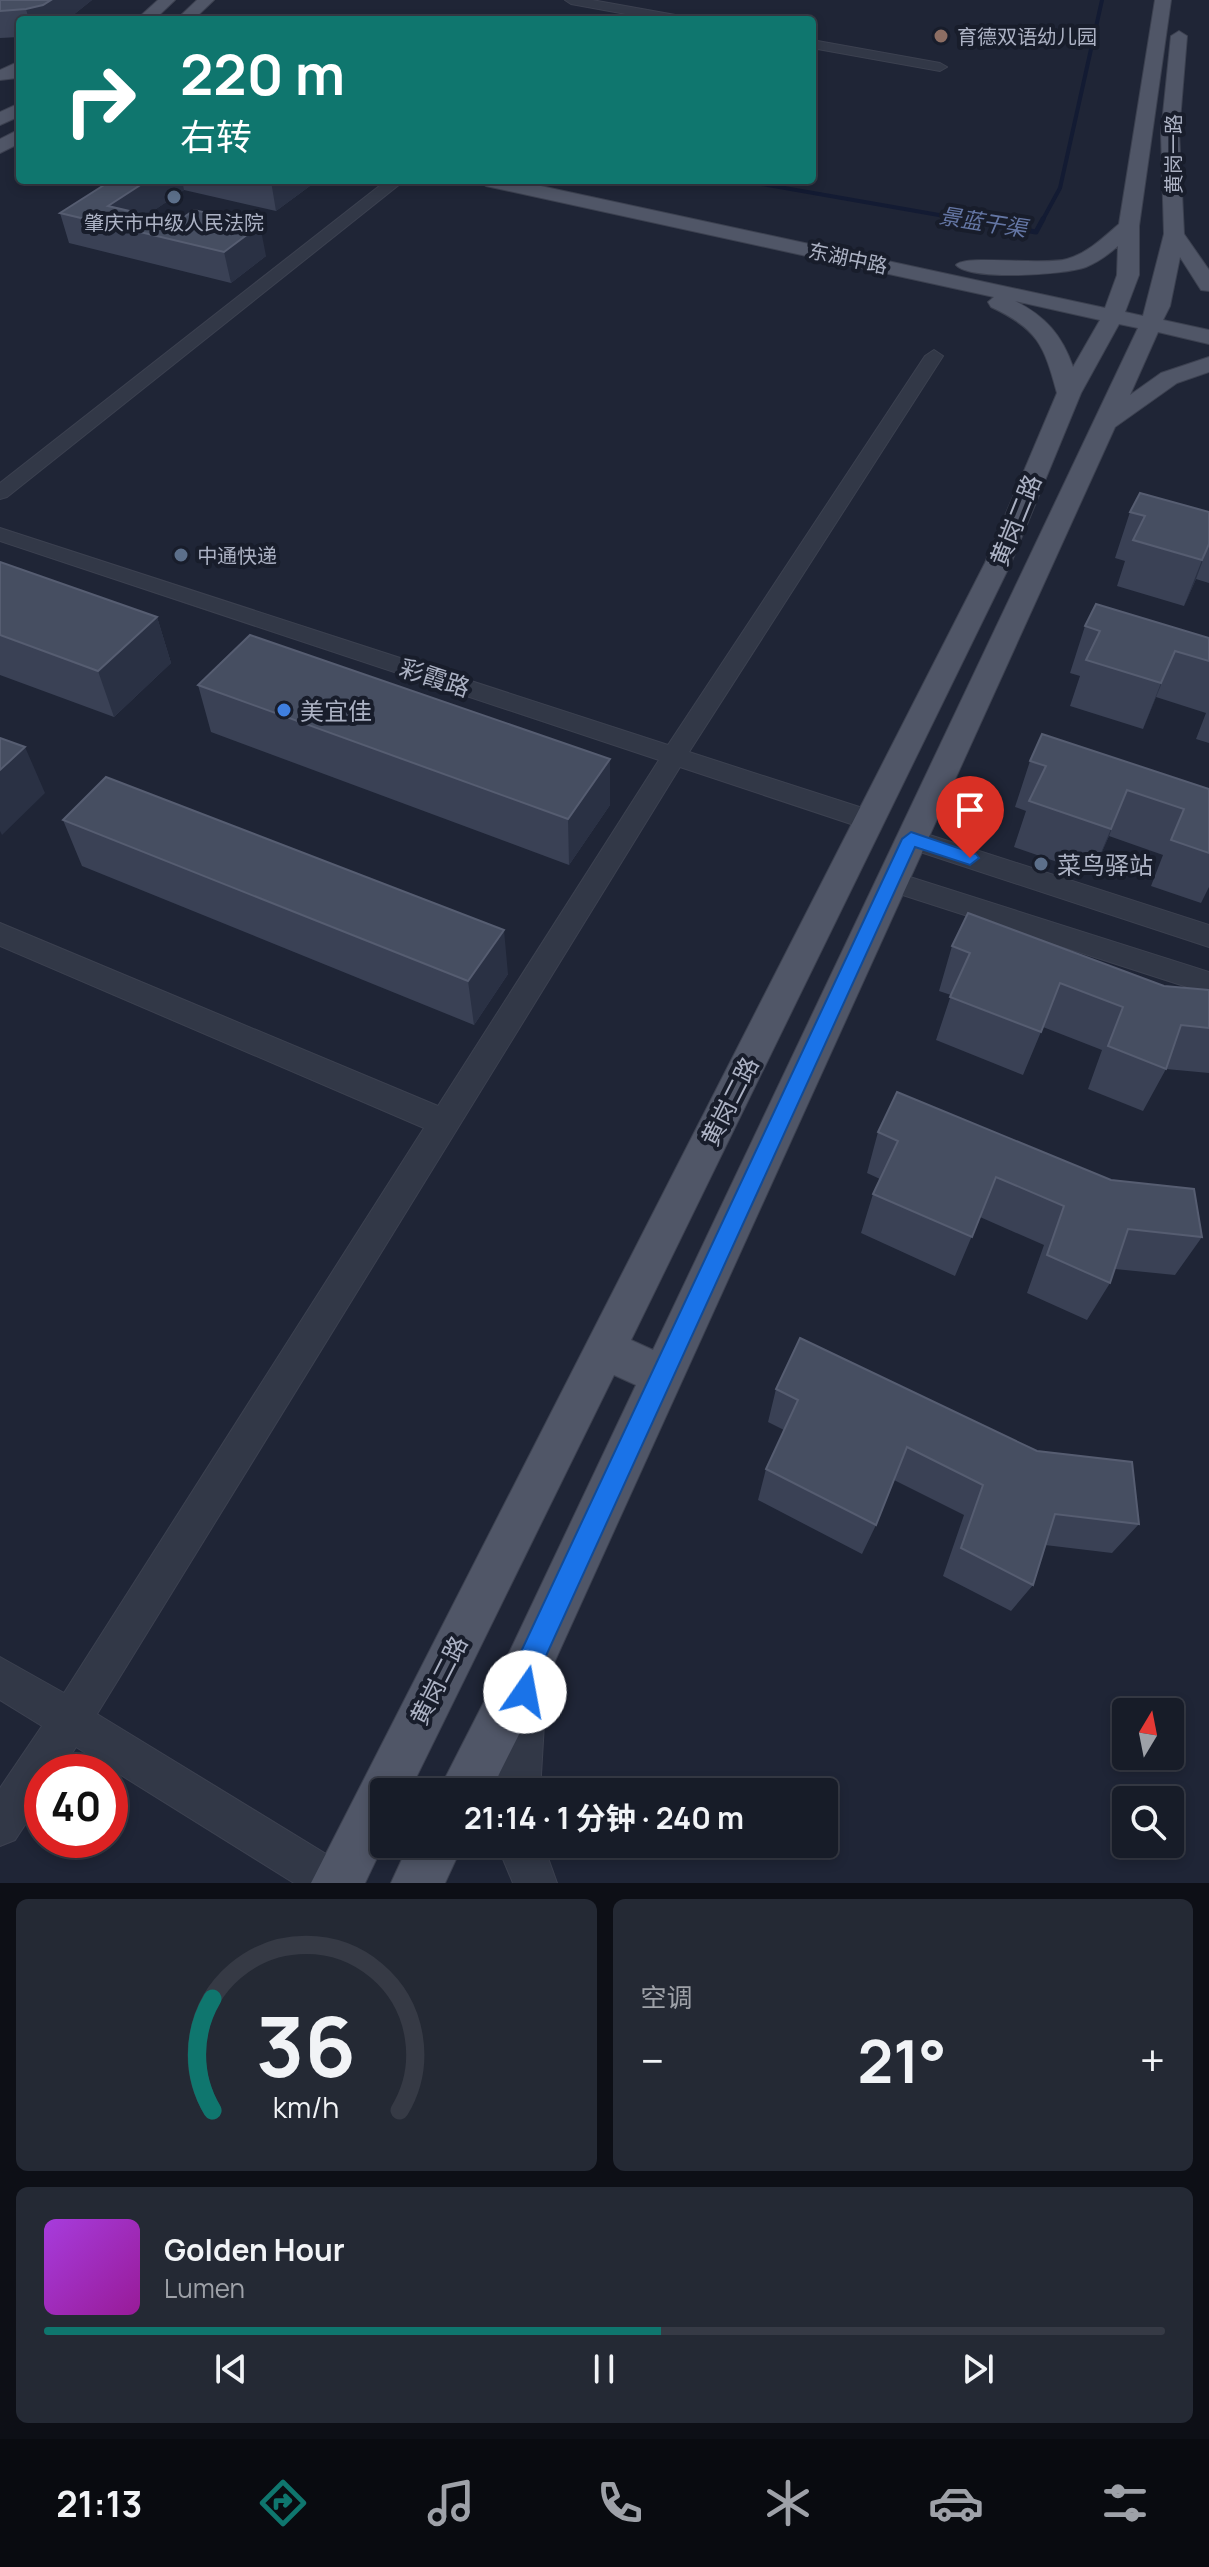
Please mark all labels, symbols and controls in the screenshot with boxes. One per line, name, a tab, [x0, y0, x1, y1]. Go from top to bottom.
place label: 育德双语幼儿园	[957, 23, 1097, 50]
marker: 育德双语幼儿园	[932, 27, 950, 45]
text: 220 m	[180, 35, 345, 112]
icon: right	[48, 48, 152, 152]
text: 右转	[180, 112, 252, 161]
street label: 黄岗一路	[1160, 114, 1187, 194]
marker: 肇庆市中级人民法院	[165, 188, 183, 206]
water label: 景蓝干渠	[937, 200, 1032, 244]
place label: 肇庆市中级人民法院	[84, 209, 264, 236]
street label: 东湖中路	[806, 236, 890, 280]
street label: 黄岗二路	[982, 469, 1048, 571]
place label: 中通快递	[197, 542, 277, 569]
marker: 中通快递	[172, 546, 190, 564]
street label: 彩霞路	[396, 650, 474, 704]
place label: 美宜佳	[300, 694, 372, 727]
marker: 美宜佳	[275, 701, 293, 719]
pin	[936, 776, 1004, 858]
icon: arrive	[948, 788, 992, 832]
place label: 菜鸟驿站	[1057, 848, 1153, 881]
marker: 菜鸟驿站	[1032, 855, 1050, 873]
street label: 黄岗二路	[693, 1051, 765, 1151]
street label: 黄岗二路	[402, 1630, 474, 1730]
position arrow	[483, 1650, 567, 1734]
north arrow	[1112, 1698, 1184, 1770]
map controls	[1112, 1698, 1184, 1858]
speed limit sign: 40	[24, 1754, 128, 1858]
button: search	[1112, 1786, 1184, 1858]
text: 21:14 · 1 分钟 · 240 m	[464, 1797, 744, 1838]
text: 空调	[641, 1979, 693, 2015]
text: 36	[256, 1988, 356, 2102]
text: 21°	[857, 2019, 946, 2101]
text: −	[641, 2030, 664, 2090]
text: +	[1140, 2030, 1165, 2090]
text: km/h	[273, 2088, 339, 2127]
text: Golden Hour	[164, 2229, 345, 2270]
text: Lumen	[164, 2270, 245, 2306]
icon: previous	[209, 2347, 253, 2391]
icon: pause	[582, 2347, 626, 2391]
icon: next	[956, 2347, 1000, 2391]
icon: directions	[255, 2475, 311, 2531]
icon: music	[423, 2475, 479, 2531]
icon: phone	[592, 2475, 648, 2531]
icon: climate	[760, 2475, 816, 2531]
icon: car	[928, 2475, 984, 2531]
icon: filters	[1097, 2475, 1153, 2531]
text: 21:13	[56, 2479, 142, 2528]

